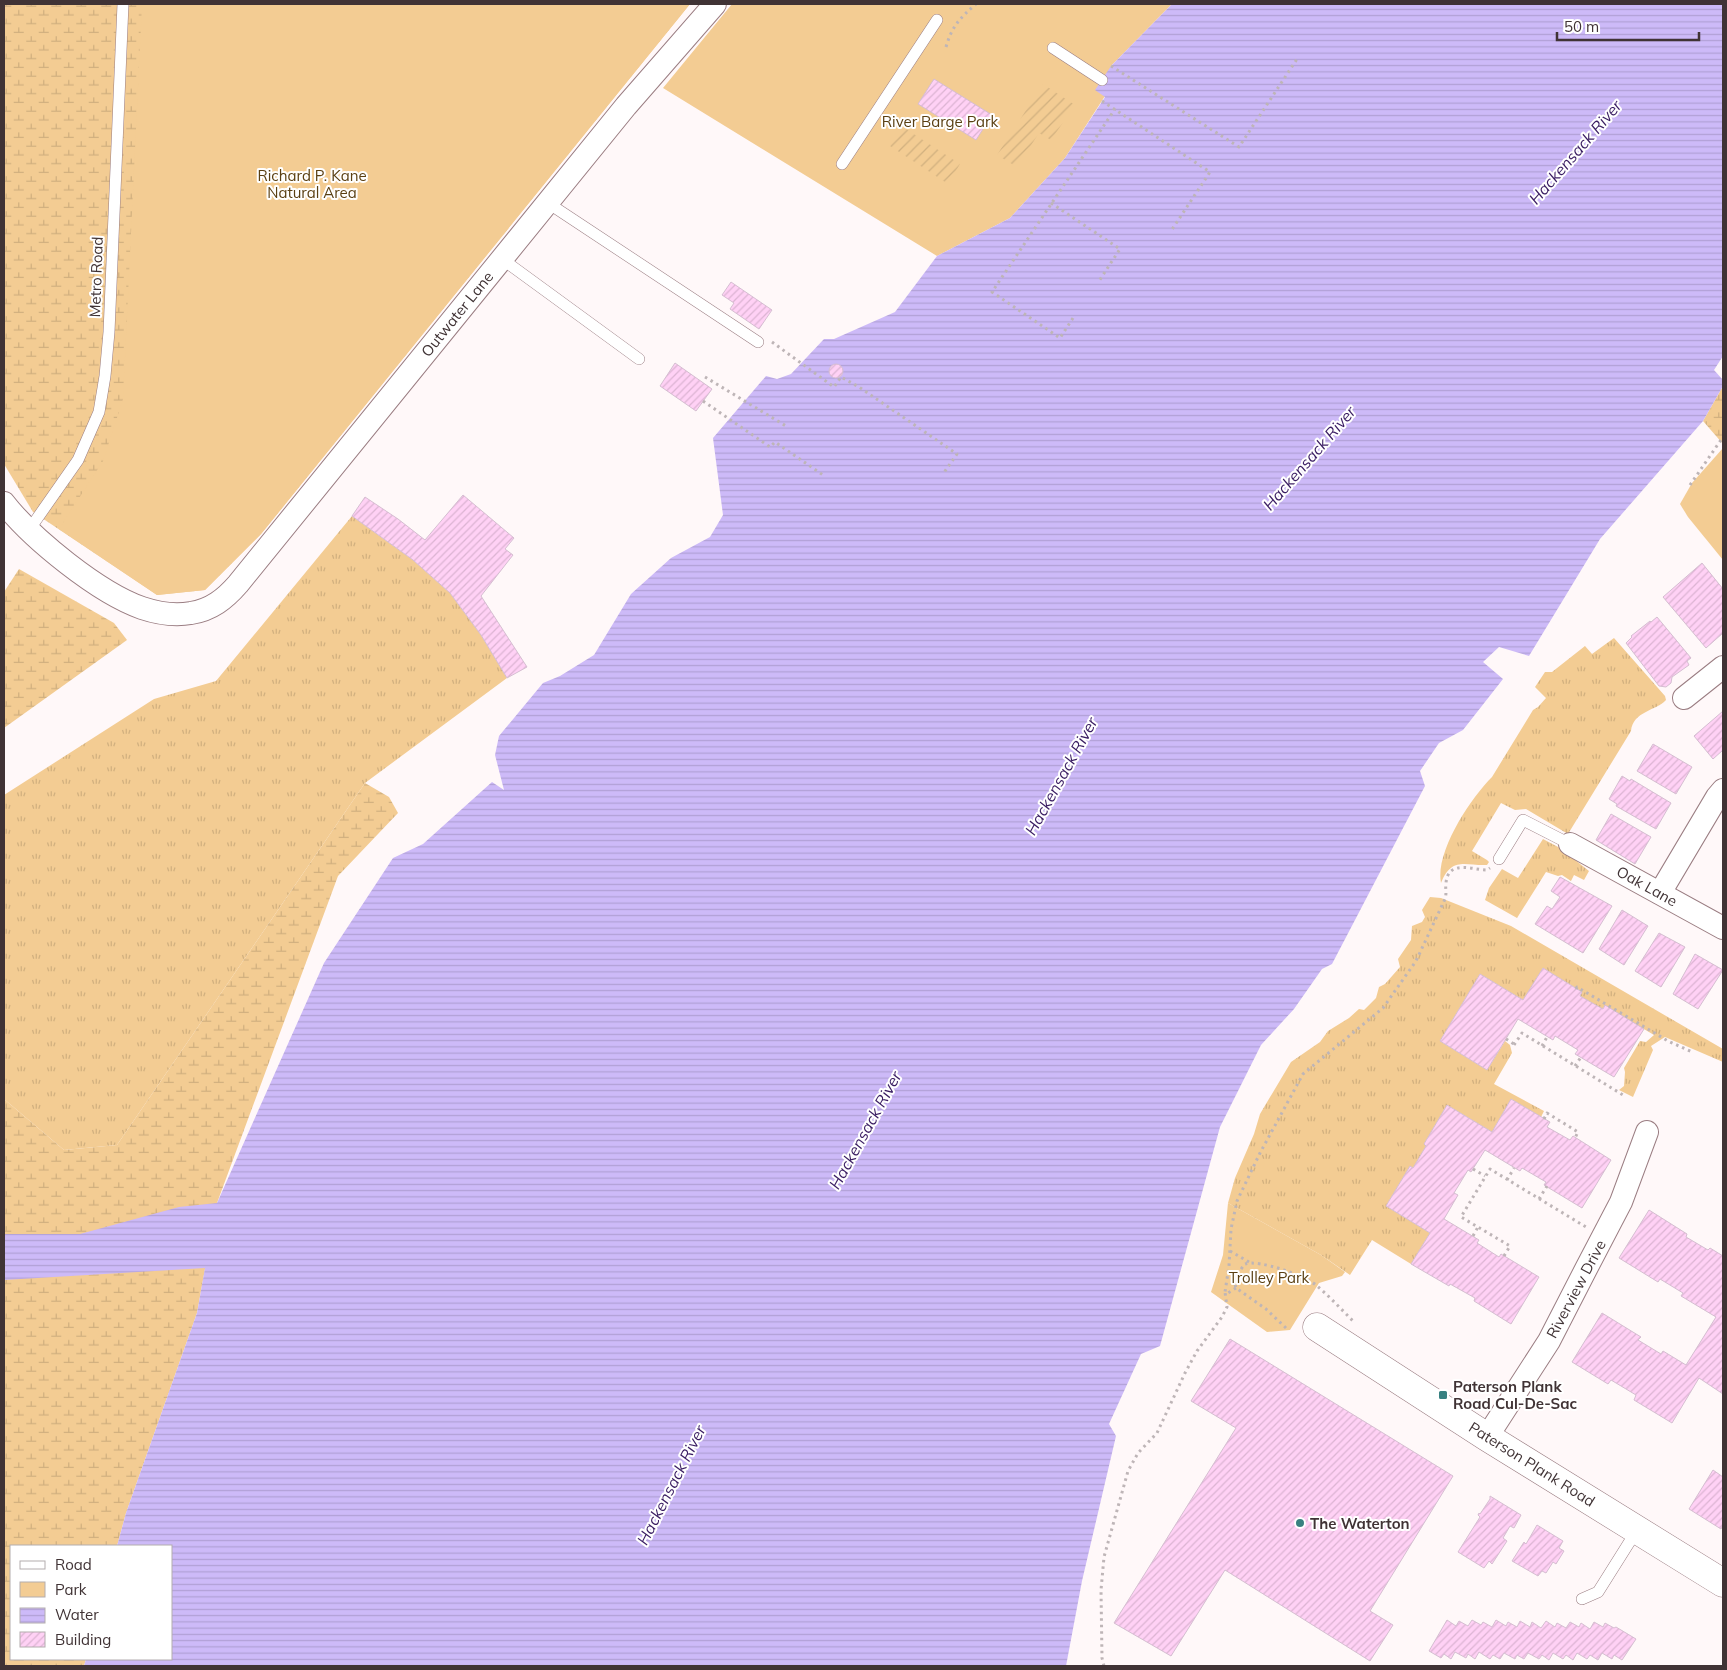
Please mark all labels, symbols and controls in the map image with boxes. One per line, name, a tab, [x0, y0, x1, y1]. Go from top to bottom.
scale bar	[1557, 10, 1700, 42]
text: 50 m	[1564, 17, 1599, 36]
water label: Hackensack River	[1524, 95, 1626, 208]
park label: River Barge Park	[882, 112, 999, 131]
park label: Richard P. Kane Natural Area	[257, 166, 367, 202]
street label: Metro Road	[85, 236, 107, 318]
street label: Outwater Lane	[417, 267, 497, 361]
water label: Hackensack River	[1258, 401, 1360, 514]
water label: Hackensack River	[1020, 713, 1102, 838]
street label: Oak Lane	[1613, 862, 1681, 910]
water label: Hackensack River	[824, 1067, 906, 1192]
street label: Riverview Drive	[1542, 1237, 1610, 1341]
park label: Trolley Park	[1229, 1268, 1310, 1287]
place label: Paterson Plank Road Cul-De-Sac	[1453, 1377, 1578, 1413]
marker: Paterson Plank Road Cul-De-Sac	[1437, 1389, 1449, 1401]
street label: Paterson Plank Road	[1465, 1417, 1599, 1511]
water label: Hackensack River	[632, 1421, 710, 1548]
place label: The Waterton	[1310, 1514, 1410, 1533]
marker: The Waterton	[1294, 1517, 1306, 1529]
legend	[10, 1545, 172, 1660]
text: Road	[55, 1555, 92, 1574]
text: Park	[55, 1580, 87, 1599]
text: Water	[55, 1605, 99, 1624]
text: Building	[55, 1630, 111, 1649]

